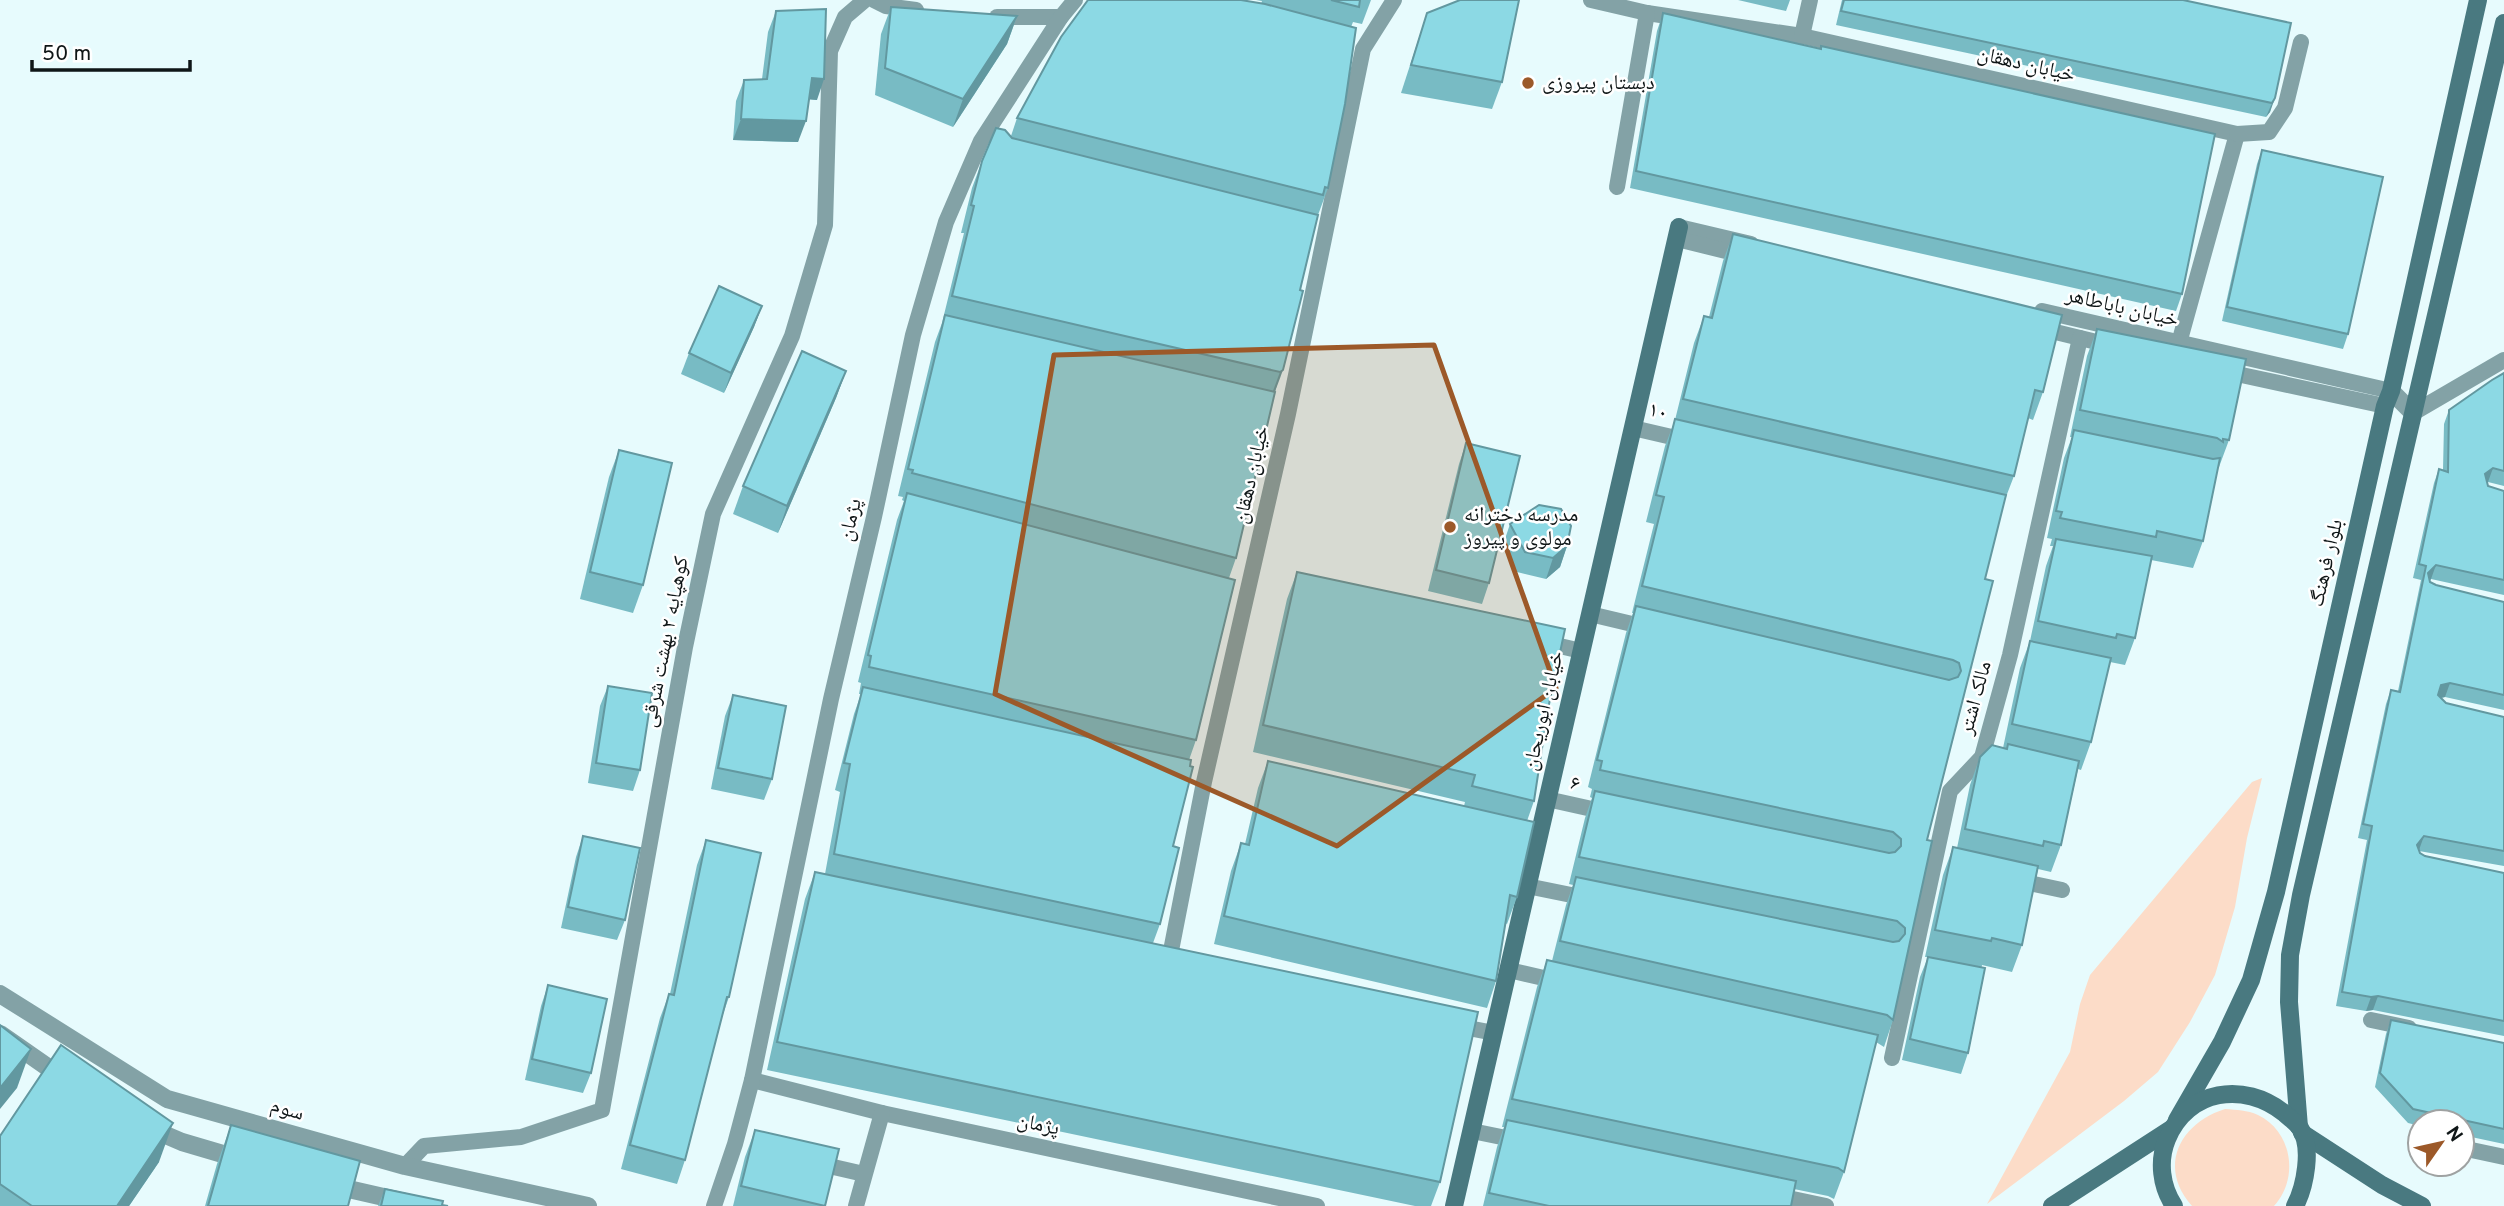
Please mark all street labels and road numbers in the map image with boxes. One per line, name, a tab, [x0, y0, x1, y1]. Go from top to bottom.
street label: خیابان دهقان	[1974, 41, 2078, 89]
street label: خیابان باباطاهر	[2062, 282, 2181, 334]
street label: ۱۰	[1646, 397, 1670, 427]
street label: خیابان دهقان	[1228, 423, 1276, 527]
street label: پژمان	[833, 496, 869, 544]
street label: بلوار فرهنگ	[2304, 517, 2350, 609]
street label: کوهپایه ۲ بهشت شرقی	[636, 554, 696, 730]
street label: خیابان ابوریحان	[1517, 648, 1571, 774]
street label: مالک اشتر	[1953, 658, 1999, 739]
street label: ۶	[1568, 770, 1582, 798]
street label: سوم	[267, 1092, 307, 1128]
street label: پژمان	[1014, 1107, 1062, 1143]

